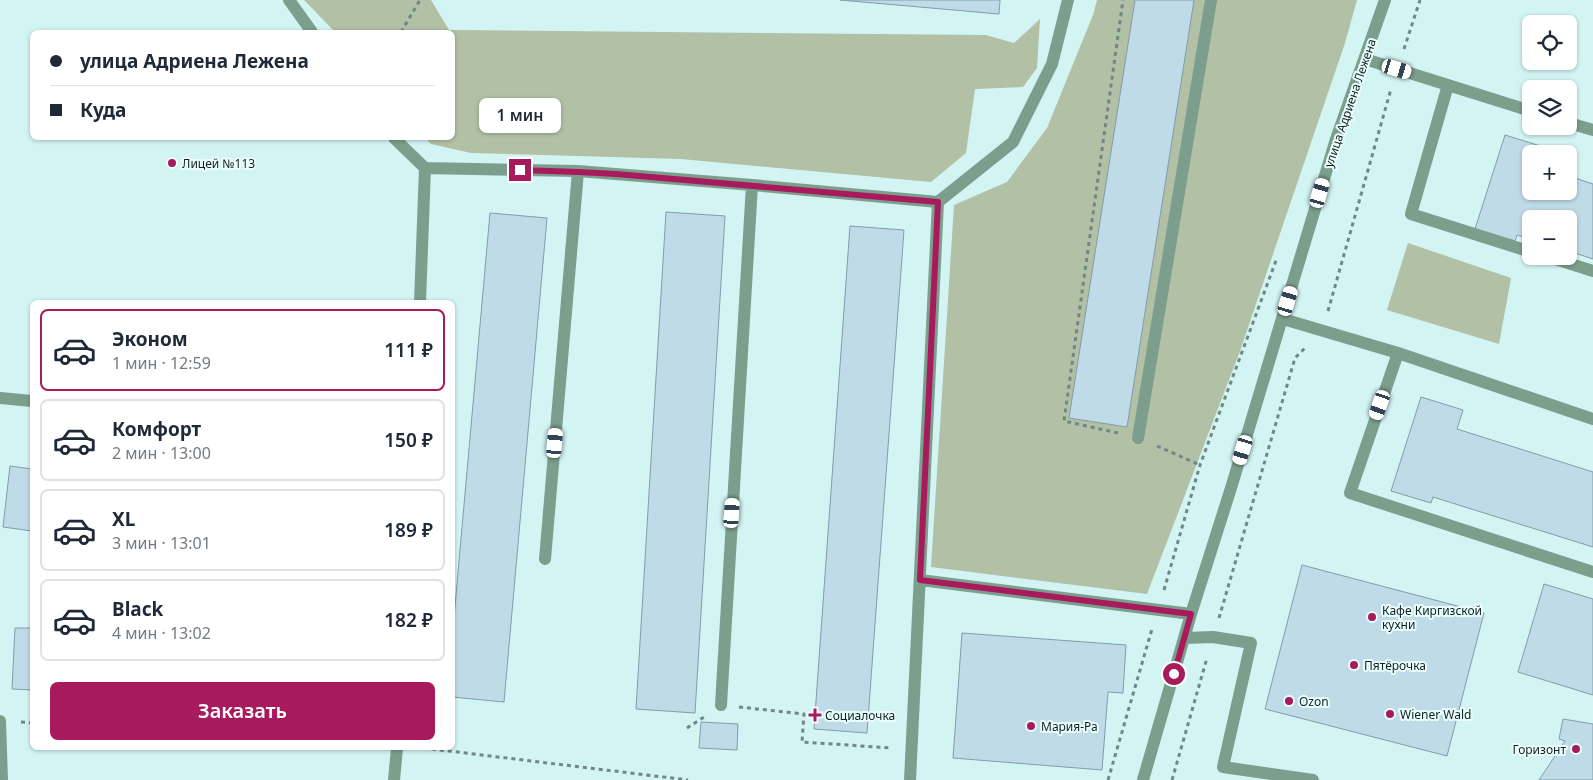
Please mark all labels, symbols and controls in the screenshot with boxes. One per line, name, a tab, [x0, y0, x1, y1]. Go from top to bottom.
map controls	[1522, 15, 1577, 265]
button: locate	[1522, 15, 1577, 70]
street label: улица Адриена Лежена	[1320, 36, 1380, 170]
text: улица Адриена Лежена	[80, 48, 309, 74]
car	[1380, 57, 1413, 81]
button: layers	[1522, 80, 1577, 135]
text: Куда	[80, 97, 126, 123]
callout: 1 мин	[479, 98, 561, 132]
text: 1 мин	[497, 104, 544, 126]
button: +	[1522, 145, 1577, 200]
place label: Лицей №113	[182, 155, 255, 172]
marker: Лицей №113	[166, 157, 178, 169]
route end	[509, 159, 531, 181]
car	[1308, 177, 1331, 209]
button: −	[1522, 210, 1577, 265]
car	[1276, 284, 1299, 318]
text: Эконом	[112, 326, 188, 352]
icon: car	[52, 328, 97, 373]
text: 111 ₽	[384, 337, 433, 363]
text: 1 мин · 12:59	[112, 352, 211, 374]
car	[1368, 388, 1391, 422]
text: Комфорт	[112, 416, 201, 442]
icon: car	[52, 418, 97, 463]
text: 150 ₽	[384, 427, 433, 453]
car	[546, 427, 563, 459]
car	[1231, 433, 1254, 467]
text: 2 мин · 13:00	[112, 442, 211, 464]
car	[723, 498, 740, 528]
text: XL	[112, 506, 135, 532]
icon: car	[52, 508, 97, 553]
text: 189 ₽	[384, 517, 433, 543]
text: 3 мин · 13:01	[112, 532, 211, 554]
text: Black	[112, 596, 163, 622]
icon: car	[52, 598, 97, 643]
place label: Кафе Киргизской кухни	[1382, 602, 1482, 633]
text: 182 ₽	[384, 607, 433, 633]
marker: Кафе Киргизской кухни	[1366, 611, 1378, 623]
text: 4 мин · 13:02	[112, 622, 211, 644]
place label: Пятёрочка	[1364, 657, 1426, 674]
marker: Пятёрочка	[1348, 659, 1360, 671]
route start	[1163, 663, 1185, 685]
button: Заказать	[50, 682, 435, 740]
place label: Ozon	[1299, 693, 1329, 710]
marker: Ozon	[1283, 695, 1295, 707]
place label: Wiener Wald	[1400, 706, 1471, 723]
place label: Социалочка	[825, 707, 895, 724]
marker: Wiener Wald	[1384, 708, 1396, 720]
marker: Социалочка	[809, 709, 821, 721]
place label: Мария-Ра	[1041, 718, 1098, 735]
marker: Мария-Ра	[1025, 720, 1037, 732]
place label: Горизонт	[1513, 741, 1566, 758]
marker: Горизонт	[1570, 743, 1582, 755]

